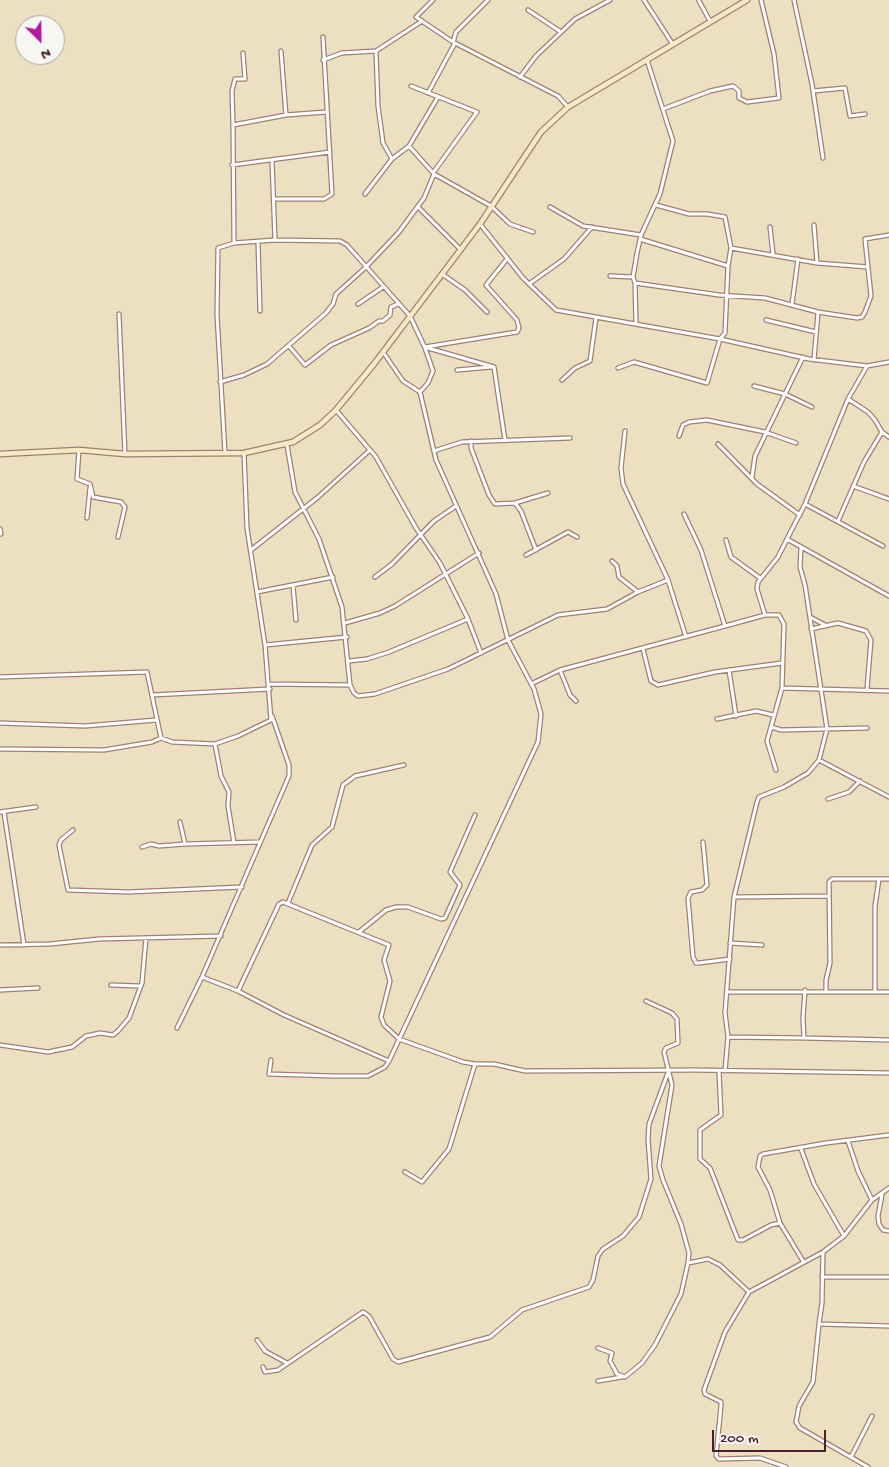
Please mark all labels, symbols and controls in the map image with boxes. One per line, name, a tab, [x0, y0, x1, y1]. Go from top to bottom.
north arrow	[15, 15, 65, 65]
text: N	[38, 44, 53, 63]
scale bar	[714, 1420, 828, 1452]
text: 200 m	[720, 1430, 759, 1448]

